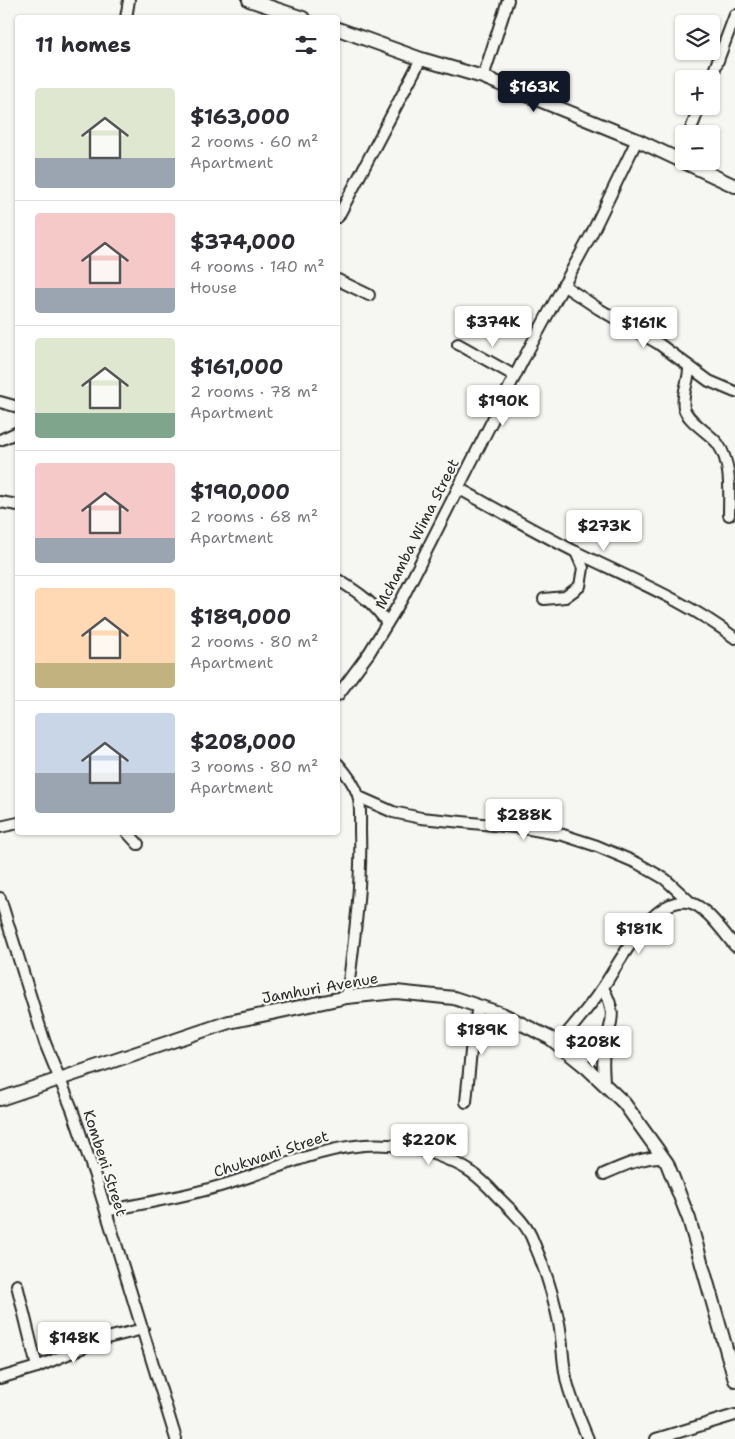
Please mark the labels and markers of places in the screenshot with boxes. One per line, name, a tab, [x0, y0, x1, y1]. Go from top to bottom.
pin: $163K	[499, 70, 569, 113]
pin: $374K	[458, 306, 528, 348]
pin: $161K	[609, 306, 679, 349]
pin: $190K	[468, 384, 538, 427]
pin: $273K	[569, 510, 639, 552]
pin: $288K	[489, 798, 559, 841]
pin: $181K	[604, 912, 674, 955]
pin: $189K	[447, 1014, 517, 1056]
pin: $208K	[558, 1026, 628, 1068]
pin: $220K	[394, 1124, 464, 1166]
pin: $148K	[39, 1322, 109, 1364]

